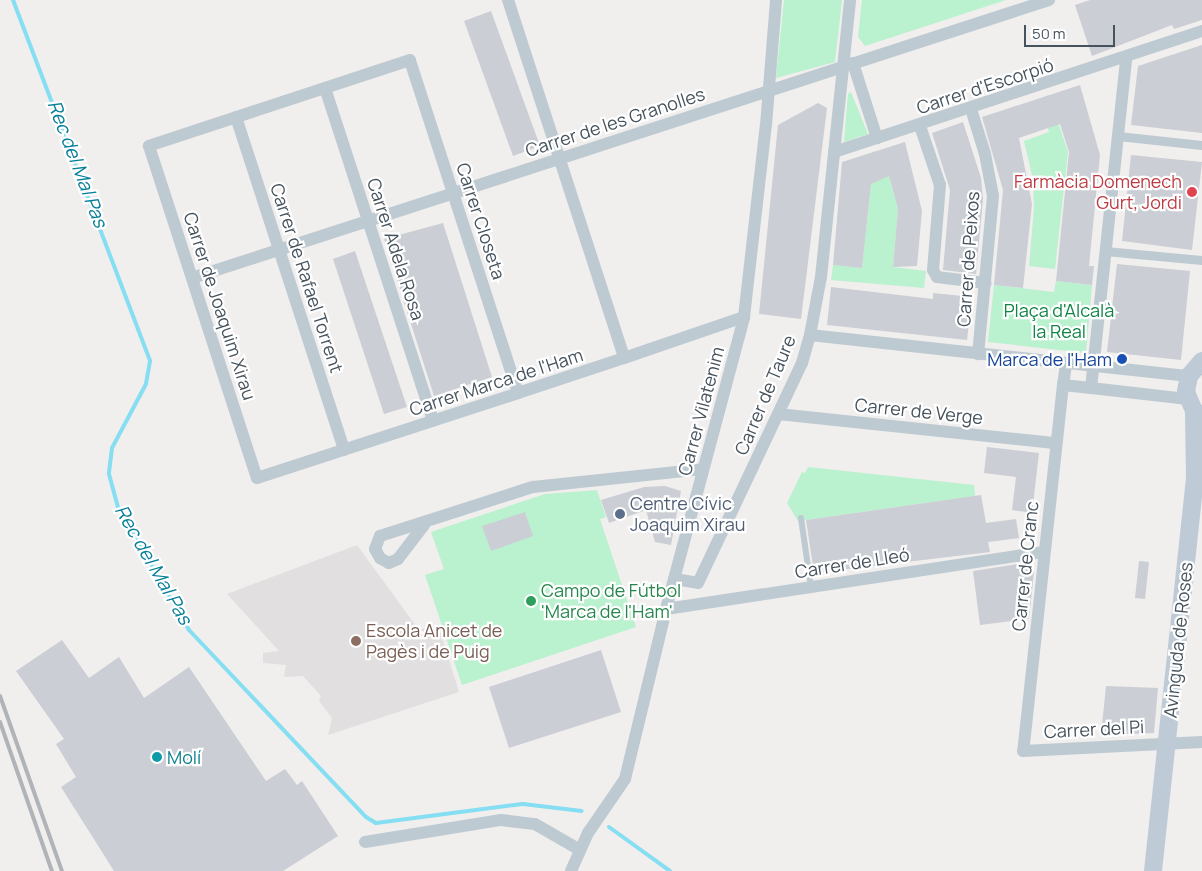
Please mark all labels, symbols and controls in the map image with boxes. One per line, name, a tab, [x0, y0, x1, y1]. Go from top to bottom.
scale bar	[1027, 15, 1118, 47]
text: 50 m	[1032, 23, 1066, 44]
street label: Carrer d'Escorpió	[914, 54, 1056, 118]
street label: Carrer de les Granolles	[523, 83, 707, 161]
water label: Rec del Mal Pas	[42, 97, 112, 231]
street label: Carrer Closeta	[452, 160, 510, 282]
place label: Farmàcia Domenech Gurt, Jordi	[1014, 171, 1182, 213]
street label: Carrer Adela Rosa	[363, 175, 429, 323]
street label: Carrer de Rafael Torrent	[266, 181, 348, 375]
marker: Farmàcia Domenech Gurt, Jordi	[1186, 186, 1198, 198]
street label: Carrer de Peixos	[952, 191, 984, 327]
street label: Carrer de Joaquim Xirau	[179, 209, 261, 403]
park label: Plaça d'Alcalà la Real	[1004, 300, 1114, 342]
street label: Carrer de Taure	[730, 332, 800, 458]
street label: Carrer Marca de l'Ham	[407, 344, 585, 420]
street label: Carrer Vilatenim	[673, 344, 729, 478]
place label: Marca de l'Ham	[987, 348, 1112, 370]
marker: Marca de l'Ham	[1116, 353, 1128, 365]
street label: Carrer de Verge	[854, 394, 984, 428]
place label: Centre Cívic Joaquim Xirau	[630, 493, 745, 536]
street label: Carrer de Cranc	[1007, 500, 1043, 632]
water label: Rec del Mal Pas	[110, 501, 196, 629]
marker: Centre Cívic Joaquim Xirau	[614, 508, 626, 520]
street label: Carrer de Lleó	[793, 543, 911, 583]
street label: Avinguda de Roses	[1159, 561, 1197, 719]
place label: Campo de Fútbol 'Marca de l'Ham'	[541, 580, 681, 622]
marker: Campo de Fútbol 'Marca de l'Ham'	[525, 595, 537, 607]
place label: Escola Anicet de Pagès i de Puig	[366, 620, 502, 662]
marker: Escola Anicet de Pagès i de Puig	[350, 635, 362, 647]
street label: Carrer del Pi	[1043, 716, 1145, 742]
place label: Molí	[167, 746, 201, 768]
marker: Molí	[151, 751, 163, 763]

